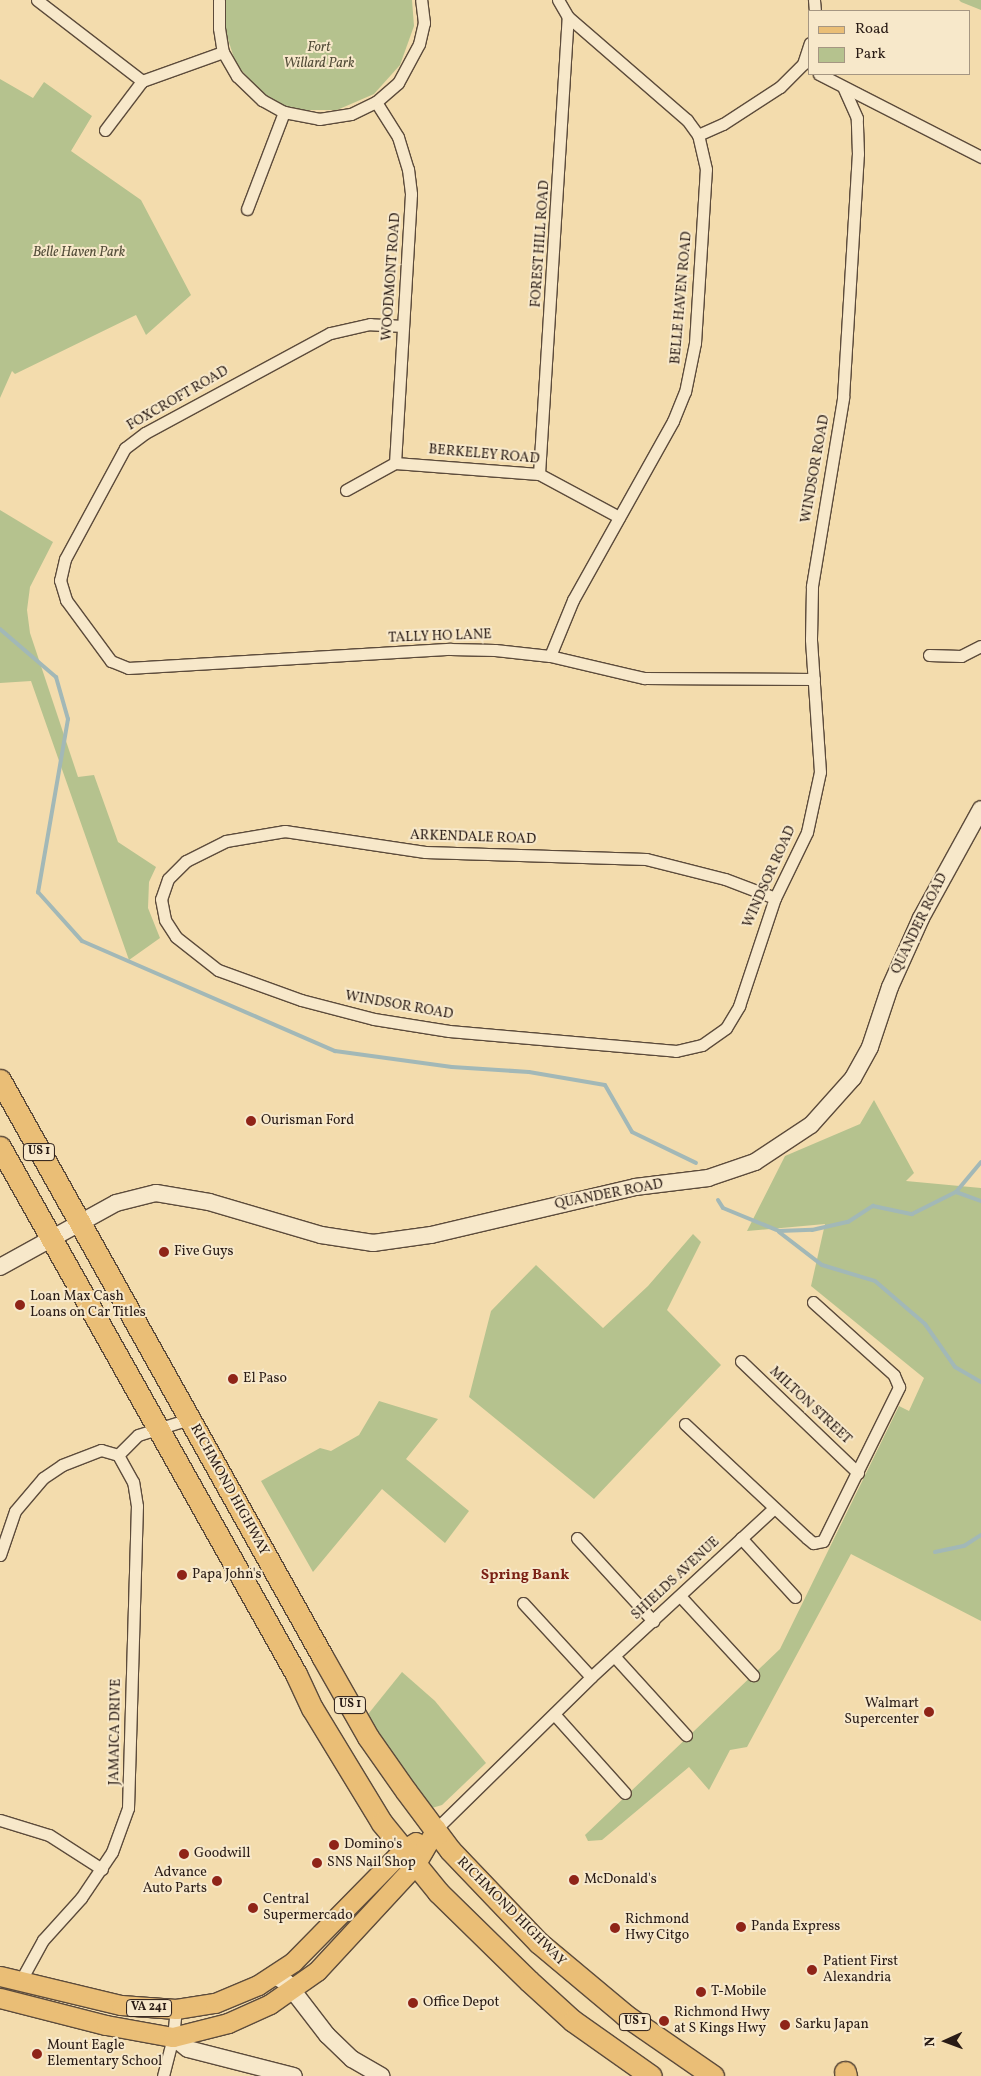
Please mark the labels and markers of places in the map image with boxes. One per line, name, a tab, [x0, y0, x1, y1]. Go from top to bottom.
place label: Ourisman Ford	[261, 1113, 354, 1129]
marker: Ourisman Ford	[245, 1115, 257, 1127]
place label: Five Guys	[174, 1244, 234, 1260]
marker: Five Guys	[158, 1246, 170, 1258]
place label: Loan Max Cash Loans on Car Titles	[30, 1289, 146, 1321]
marker: Loan Max Cash Loans on Car Titles	[14, 1299, 26, 1311]
place label: El Paso	[243, 1371, 287, 1387]
marker: El Paso	[227, 1373, 239, 1385]
place label: Papa John's	[192, 1567, 262, 1583]
marker: Papa John's	[176, 1569, 188, 1581]
place label: Walmart Supercenter	[844, 1696, 919, 1728]
marker: Walmart Supercenter	[923, 1706, 935, 1718]
place label: Domino's	[344, 1837, 402, 1853]
marker: Domino's	[328, 1839, 340, 1851]
place label: Goodwill	[194, 1846, 250, 1862]
marker: Goodwill	[178, 1848, 190, 1860]
place label: SNS Nail Shop	[327, 1855, 416, 1871]
marker: SNS Nail Shop	[311, 1857, 323, 1869]
place label: Advance Auto Parts	[143, 1865, 207, 1898]
place label: McDonald's	[584, 1872, 657, 1888]
marker: McDonald's	[568, 1874, 580, 1886]
marker: Advance Auto Parts	[211, 1875, 223, 1887]
place label: Central Supermercado	[263, 1892, 353, 1924]
marker: Central Supermercado	[247, 1902, 259, 1914]
place label: Richmond Hwy Citgo	[625, 1912, 690, 1944]
place label: Panda Express	[751, 1919, 840, 1935]
marker: Panda Express	[735, 1921, 747, 1933]
marker: Richmond Hwy Citgo	[609, 1922, 621, 1934]
place label: Patient First Alexandria	[823, 1954, 898, 1986]
marker: Patient First Alexandria	[805, 1963, 819, 1977]
place label: T-Mobile	[711, 1984, 766, 2000]
marker: T-Mobile	[695, 1986, 707, 1998]
place label: Office Depot	[423, 1995, 499, 2011]
marker: Office Depot	[407, 1997, 419, 2009]
place label: Richmond Hwy at S Kings Hwy	[674, 2005, 770, 2038]
marker: Richmond Hwy at S Kings Hwy	[658, 2015, 670, 2027]
place label: Sarku Japan	[795, 2017, 869, 2033]
marker: Sarku Japan	[779, 2019, 791, 2031]
place label: Mount Eagle Elementary School	[47, 2038, 163, 2070]
marker: Mount Eagle Elementary School	[31, 2048, 43, 2060]

